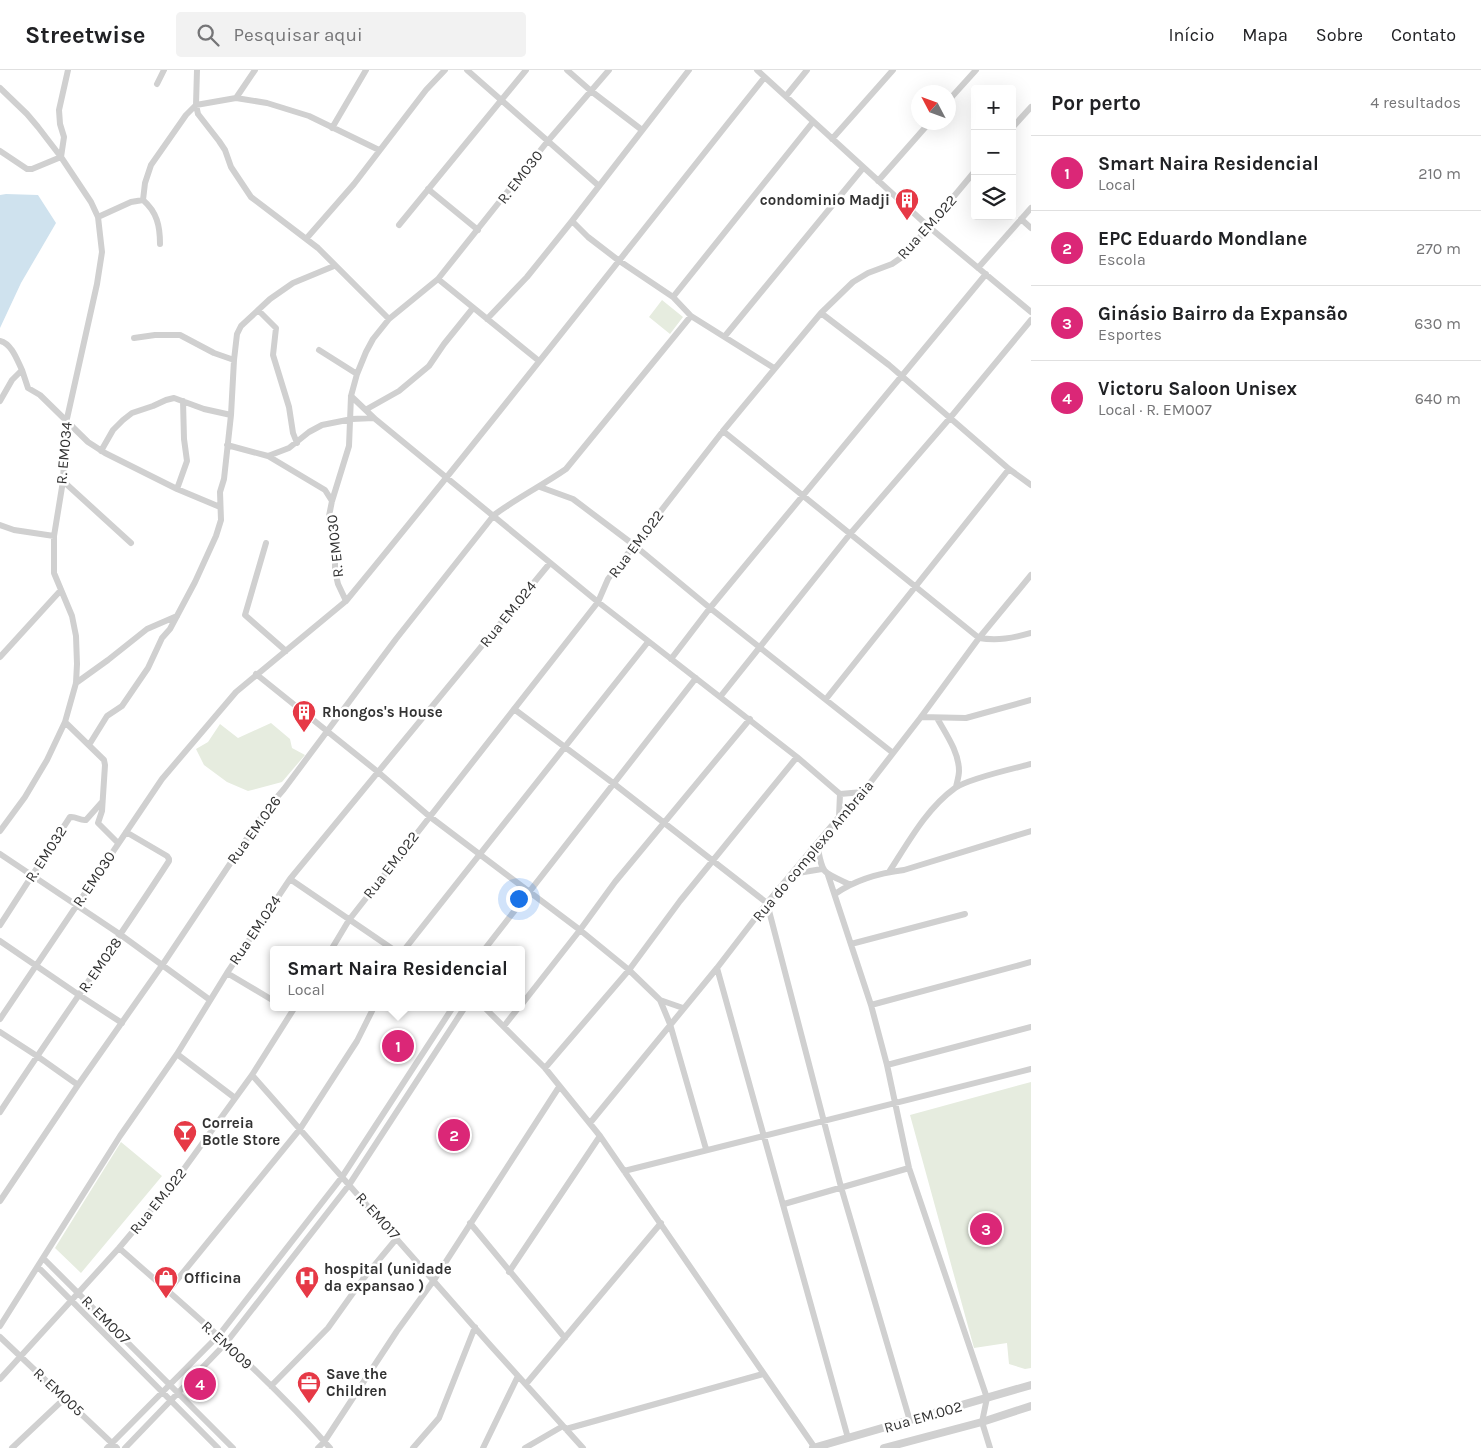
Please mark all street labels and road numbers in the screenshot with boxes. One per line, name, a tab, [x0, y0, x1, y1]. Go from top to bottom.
street label: R. EM030	[493, 146, 547, 207]
street label: Rua EM.022	[893, 191, 961, 263]
street label: R. EM034	[52, 420, 76, 485]
street label: Rua EM.022	[605, 507, 667, 581]
street label: R. EM030	[323, 514, 347, 578]
street label: Rua EM.024	[476, 577, 541, 651]
street label: Rua do complexo Ambraia	[749, 777, 877, 925]
street label: Rua EM.026	[223, 792, 285, 868]
street label: R. EM032	[21, 823, 71, 885]
street label: Rua EM.022	[359, 828, 423, 902]
street label: R. EM030	[69, 848, 119, 910]
street label: Rua EM.024	[225, 891, 285, 968]
street label: R. EM028	[74, 934, 126, 996]
street label: Rua EM.022	[126, 1164, 190, 1238]
street label: R. EM017	[352, 1189, 404, 1243]
street label: R. EM007	[78, 1292, 134, 1348]
street label: R. EM009	[198, 1317, 256, 1373]
street label: R. EM005	[30, 1364, 88, 1420]
street label: Rua EM.002	[882, 1397, 964, 1437]

